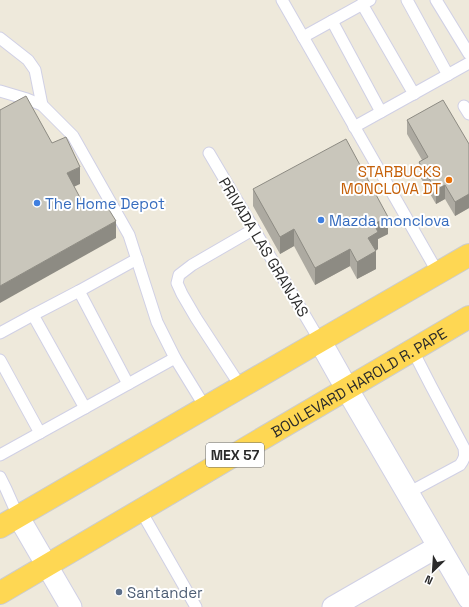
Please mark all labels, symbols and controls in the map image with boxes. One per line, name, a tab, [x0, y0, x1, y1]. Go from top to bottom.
place label: STARBUCKS MONCLOVA DT	[341, 162, 441, 198]
street label: PRIVADA LAS GRANJAS	[215, 174, 313, 320]
marker: STARBUCKS MONCLOVA DT	[444, 175, 454, 185]
place label: The Home Depot	[45, 194, 165, 213]
marker: The Home Depot	[32, 198, 42, 208]
place label: Mazda monclova	[329, 211, 450, 230]
marker: Mazda monclova	[316, 215, 326, 225]
street label: BOULEVARD HAROLD R. PAPE	[267, 323, 450, 441]
road number: MEX 57	[206, 443, 264, 467]
north arrow	[413, 551, 453, 591]
text: N	[422, 572, 435, 588]
place label: Santander	[127, 583, 203, 602]
marker: Santander	[114, 587, 124, 597]

